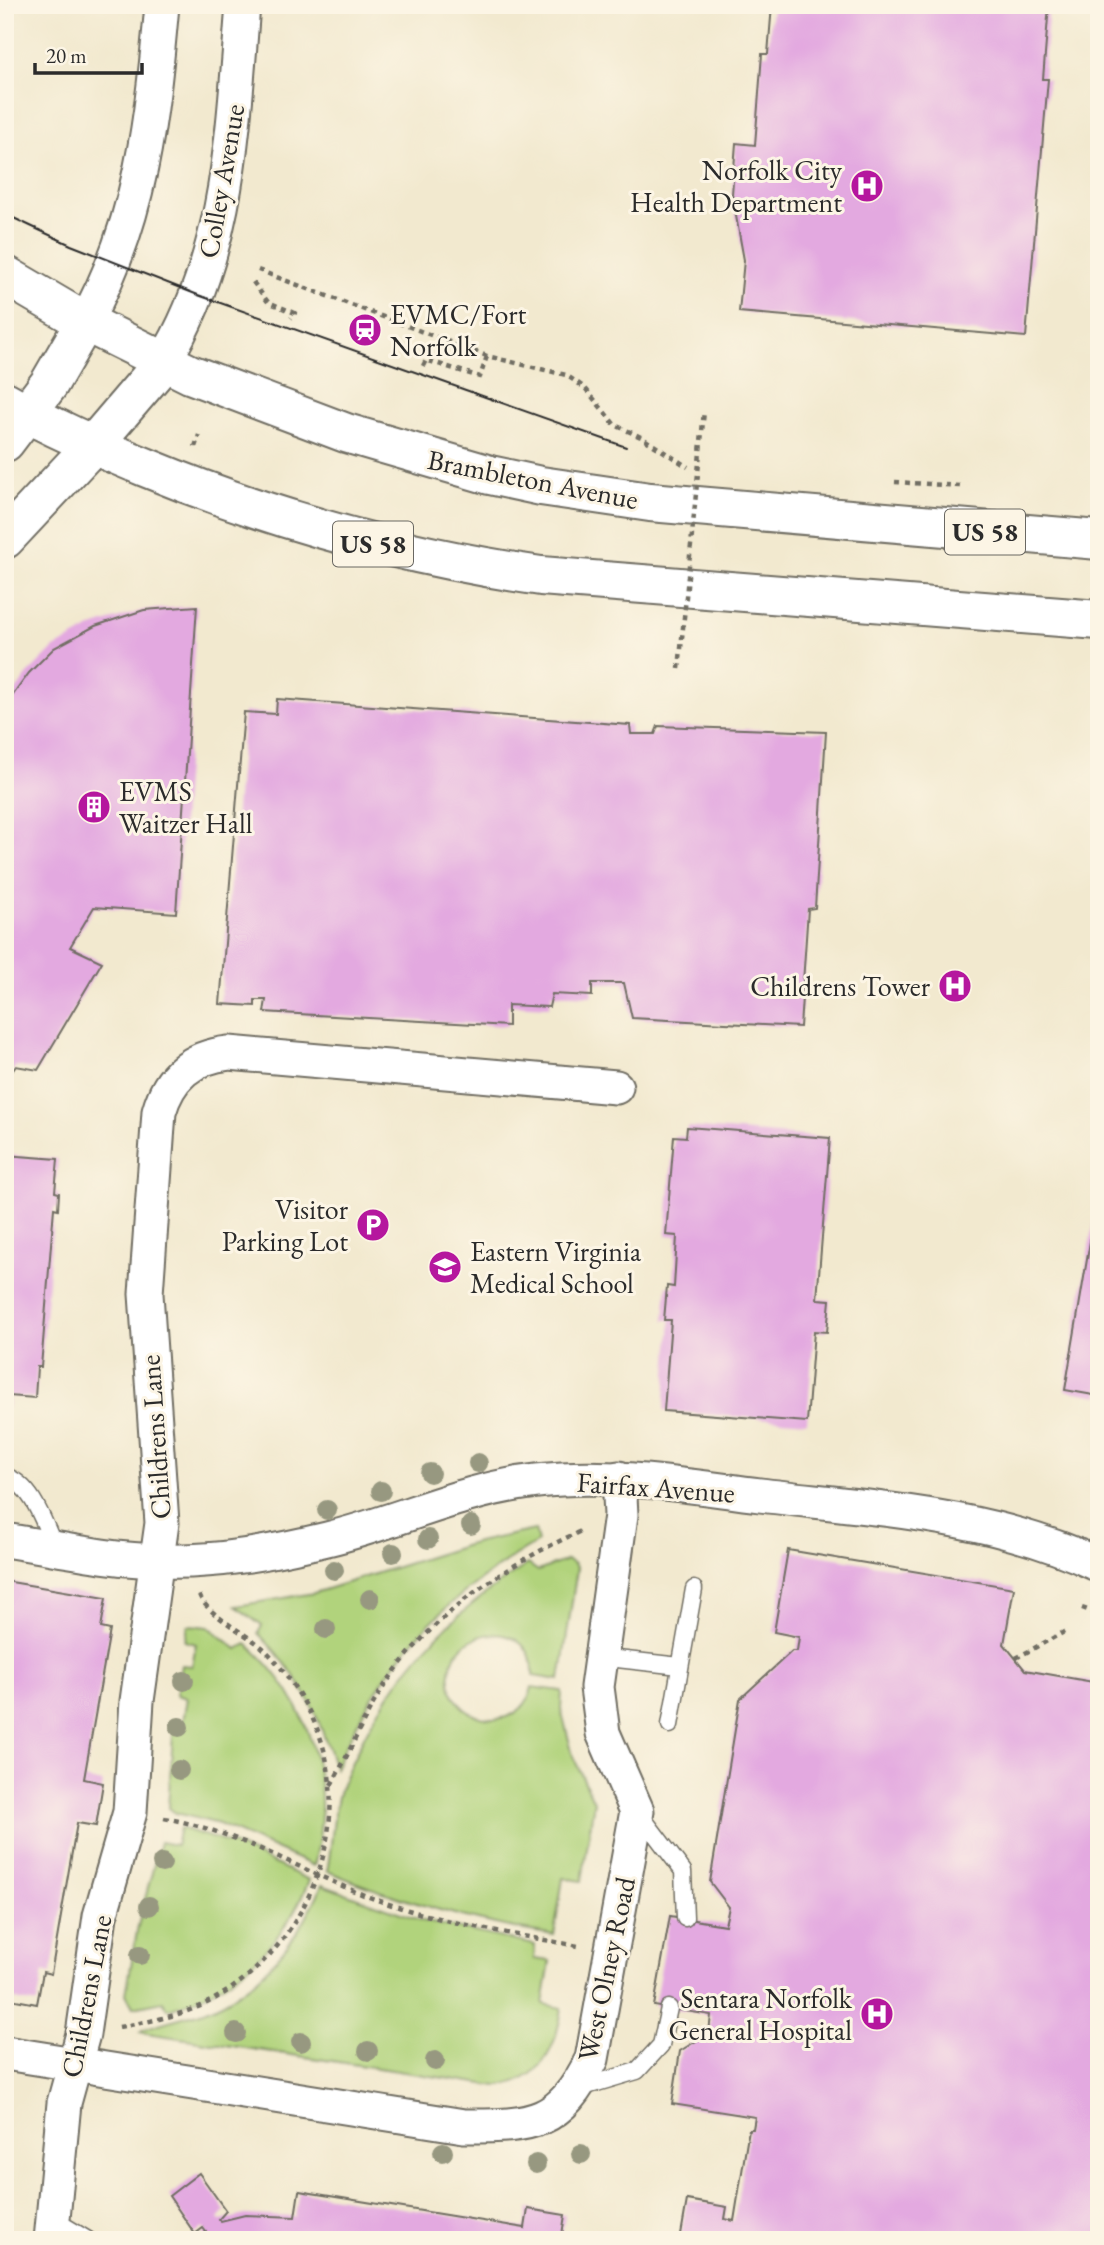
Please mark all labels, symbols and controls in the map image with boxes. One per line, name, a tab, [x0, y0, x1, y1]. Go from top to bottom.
scale bar	[35, 32, 142, 76]
text: 20 m	[46, 42, 87, 69]
street label: Colley Avenue	[190, 101, 252, 261]
place label: Norfolk City Health Department	[630, 152, 843, 220]
hospital icon: Norfolk City Health Department	[848, 167, 886, 205]
place label: EVMC/Fort Norfolk	[390, 296, 527, 364]
station icon: EVMC/Fort Norfolk	[346, 311, 384, 349]
street label: Brambleton Avenue	[425, 441, 641, 517]
road number: US 58	[945, 510, 1025, 554]
road number: US 58	[333, 522, 413, 566]
place label: EVMS Waitzer Hall	[119, 773, 253, 841]
building icon: EVMS Waitzer Hall	[75, 788, 113, 826]
hospital icon: Childrens Tower	[936, 967, 974, 1005]
place label: Childrens Tower	[750, 968, 931, 1004]
place label: Visitor Parking Lot	[222, 1191, 349, 1259]
parking icon: Visitor Parking Lot	[354, 1206, 392, 1244]
place label: Eastern Virginia Medical School	[470, 1233, 642, 1301]
school or university icon: Eastern Virginia Medical School	[426, 1248, 464, 1286]
street label: Childrens Lane	[131, 1353, 179, 1521]
street label: Fairfax Avenue	[576, 1464, 736, 1510]
street label: West Olney Road	[569, 1873, 643, 2064]
street label: Childrens Lane	[53, 1912, 119, 2080]
place label: Sentara Norfolk General Hospital	[668, 1980, 853, 2048]
hospital icon: Sentara Norfolk General Hospital	[858, 1995, 896, 2033]

